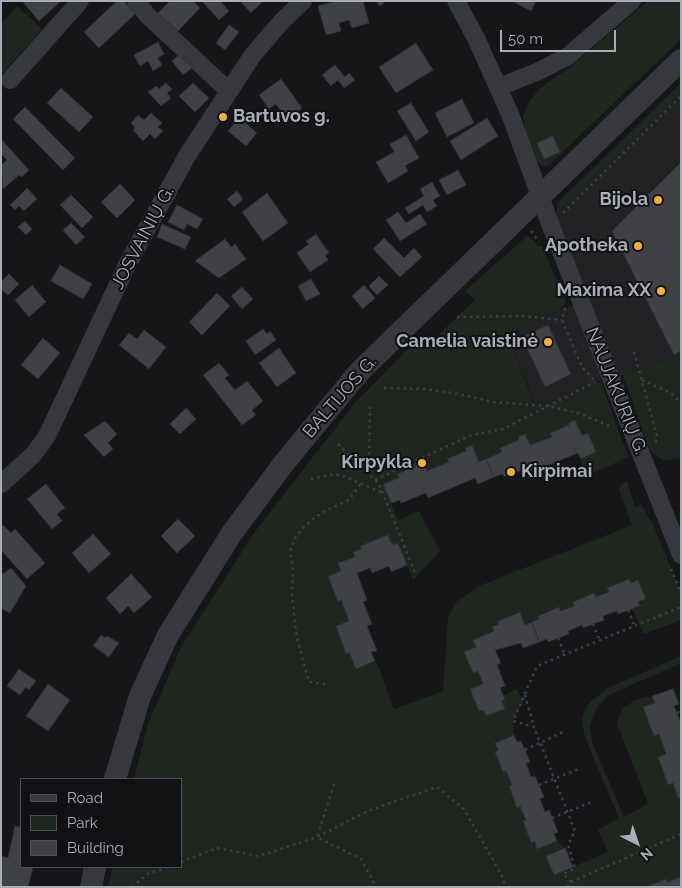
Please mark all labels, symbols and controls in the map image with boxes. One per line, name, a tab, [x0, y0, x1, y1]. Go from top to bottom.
scale bar	[502, 20, 618, 52]
text: 50 m	[508, 30, 543, 48]
place label: Bartuvos g.	[233, 106, 330, 128]
marker: Bartuvos g.	[217, 111, 229, 123]
street label: JOSVAINIŲ G.	[107, 183, 179, 293]
place label: Bijola	[600, 189, 648, 211]
marker: Bijola	[652, 194, 664, 206]
place label: Apotheka	[545, 235, 628, 257]
marker: Apotheka	[632, 240, 644, 252]
place label: Maxima XX	[556, 280, 651, 302]
marker: Maxima XX	[655, 285, 667, 297]
street label: NAUJAKURIŲ G.	[581, 324, 651, 458]
place label: Camelia vaistinė	[396, 331, 538, 353]
marker: Camelia vaistinė	[542, 336, 554, 348]
street label: BALTIJOS G.	[298, 352, 382, 442]
place label: Kirpykla	[341, 452, 412, 474]
marker: Kirpykla	[416, 457, 428, 469]
place label: Kirpimai	[521, 461, 592, 483]
marker: Kirpimai	[505, 466, 517, 478]
legend	[20, 778, 182, 868]
text: Road	[67, 789, 103, 807]
text: Park	[67, 814, 98, 832]
north arrow	[612, 818, 662, 868]
text: Building	[67, 839, 124, 857]
text: N	[638, 845, 656, 864]

